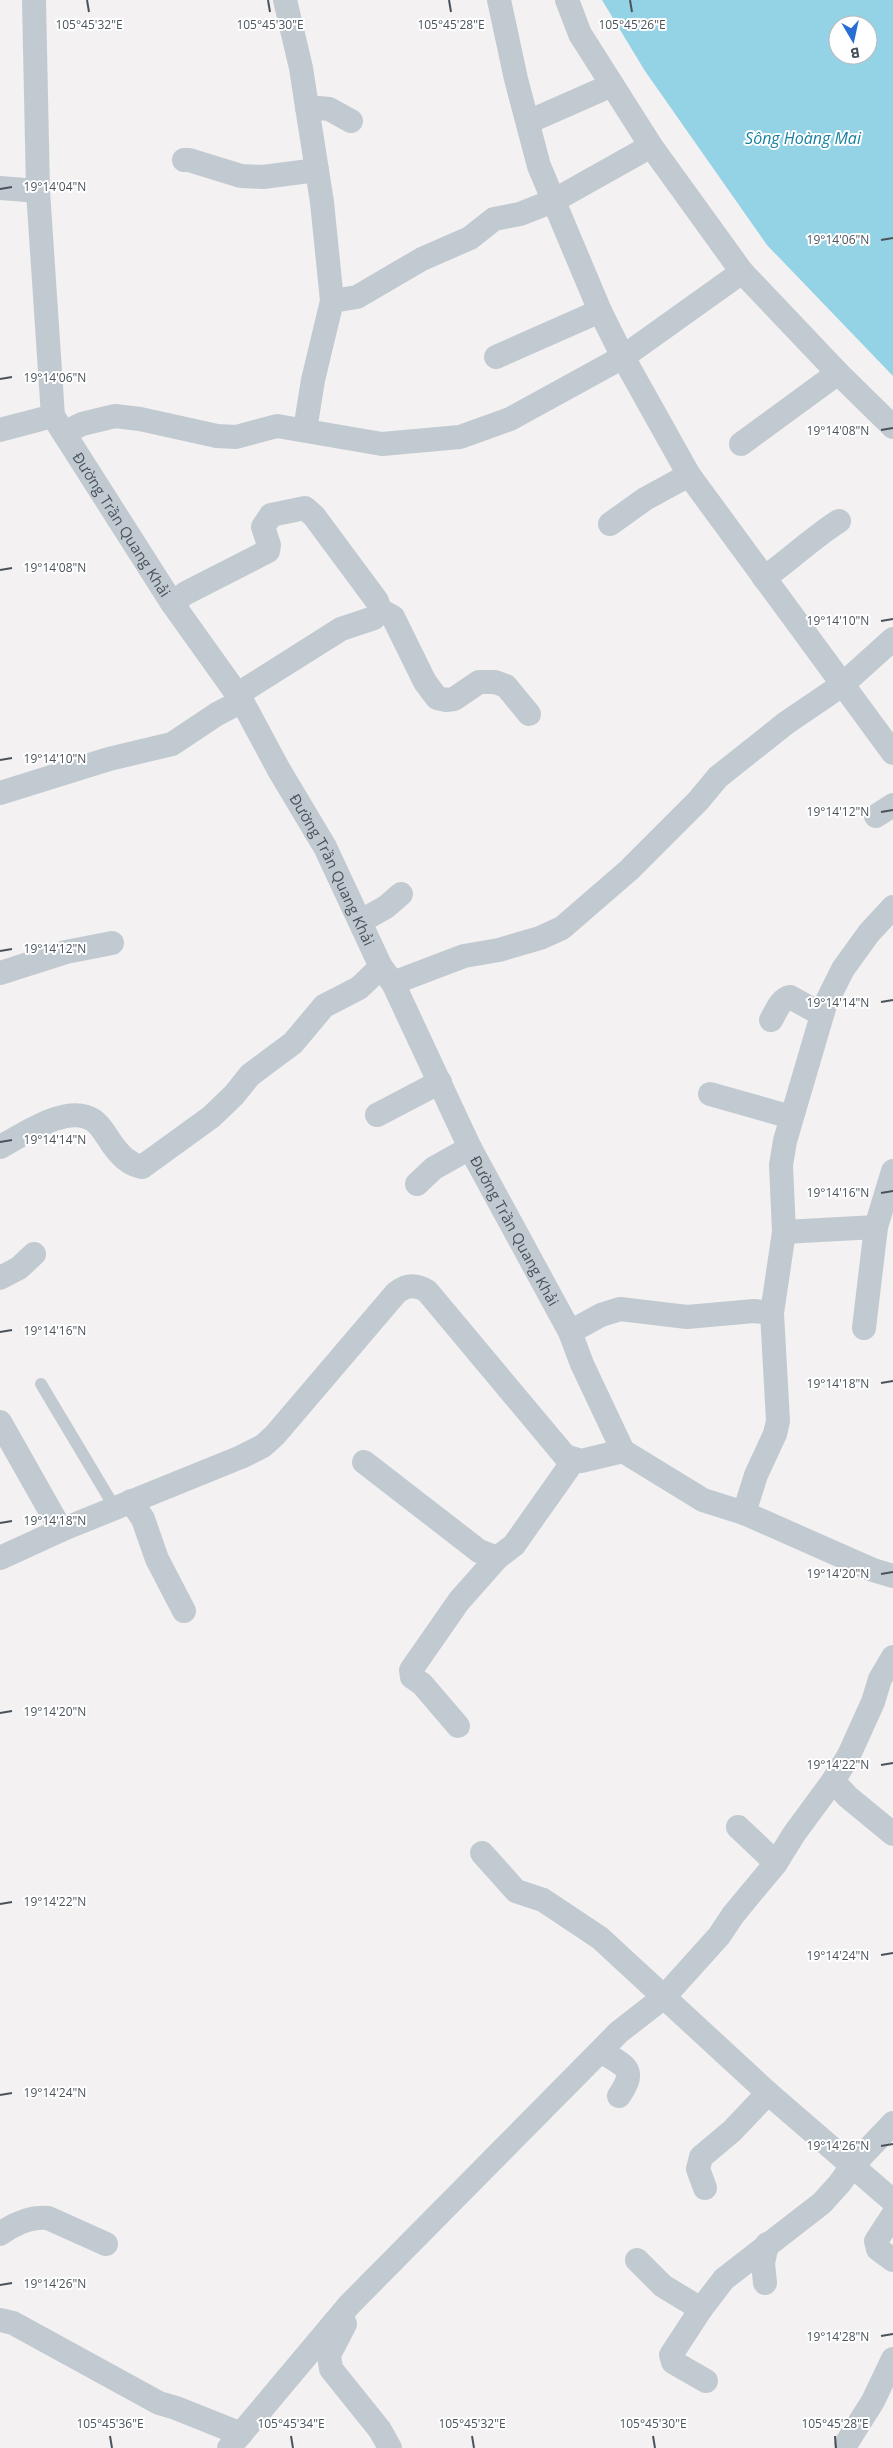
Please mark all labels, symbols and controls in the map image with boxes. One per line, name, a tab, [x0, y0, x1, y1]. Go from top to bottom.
north arrow	[828, 15, 878, 65]
text: 105°45'32"E	[55, 16, 123, 33]
text: 105°45'30"E	[236, 16, 304, 33]
text: 105°45'28"E	[417, 16, 485, 33]
text: 105°45'26"E	[598, 16, 666, 33]
text: B	[849, 43, 861, 63]
water label: Sông Hoàng Mai	[745, 127, 862, 149]
text: 19°14'04"N	[24, 178, 86, 195]
text: 19°14'06"N	[807, 231, 869, 248]
text: 19°14'06"N	[24, 369, 86, 386]
text: 19°14'08"N	[807, 422, 869, 439]
street label: Đường Trần Quang Khải	[68, 448, 176, 601]
text: 19°14'08"N	[24, 559, 86, 576]
text: 19°14'10"N	[807, 612, 869, 629]
text: 19°14'10"N	[24, 750, 86, 767]
street label: Đường Trần Quang Khải	[285, 790, 380, 949]
text: 19°14'12"N	[807, 803, 869, 820]
text: 19°14'12"N	[24, 940, 86, 957]
text: 19°14'14"N	[807, 994, 869, 1011]
text: 19°14'14"N	[24, 1131, 86, 1148]
street label: Đường Trần Quang Khải	[466, 1152, 564, 1309]
text: 19°14'16"N	[807, 1184, 869, 1201]
text: 19°14'16"N	[24, 1322, 86, 1339]
text: 19°14'18"N	[807, 1375, 869, 1392]
text: 19°14'18"N	[24, 1512, 86, 1529]
text: 19°14'20"N	[807, 1565, 869, 1582]
text: 19°14'20"N	[24, 1703, 86, 1720]
text: 19°14'22"N	[807, 1756, 869, 1773]
text: 19°14'22"N	[24, 1893, 86, 1910]
text: 19°14'24"N	[807, 1947, 869, 1964]
text: 19°14'24"N	[24, 2084, 86, 2101]
text: 19°14'26"N	[807, 2137, 869, 2154]
text: 19°14'26"N	[24, 2275, 86, 2292]
text: 19°14'28"N	[807, 2328, 869, 2345]
text: 105°45'36"E	[76, 2415, 144, 2432]
text: 105°45'34"E	[257, 2415, 325, 2432]
text: 105°45'32"E	[438, 2415, 506, 2432]
text: 105°45'30"E	[619, 2415, 687, 2432]
text: 105°45'28"E	[801, 2415, 869, 2432]

